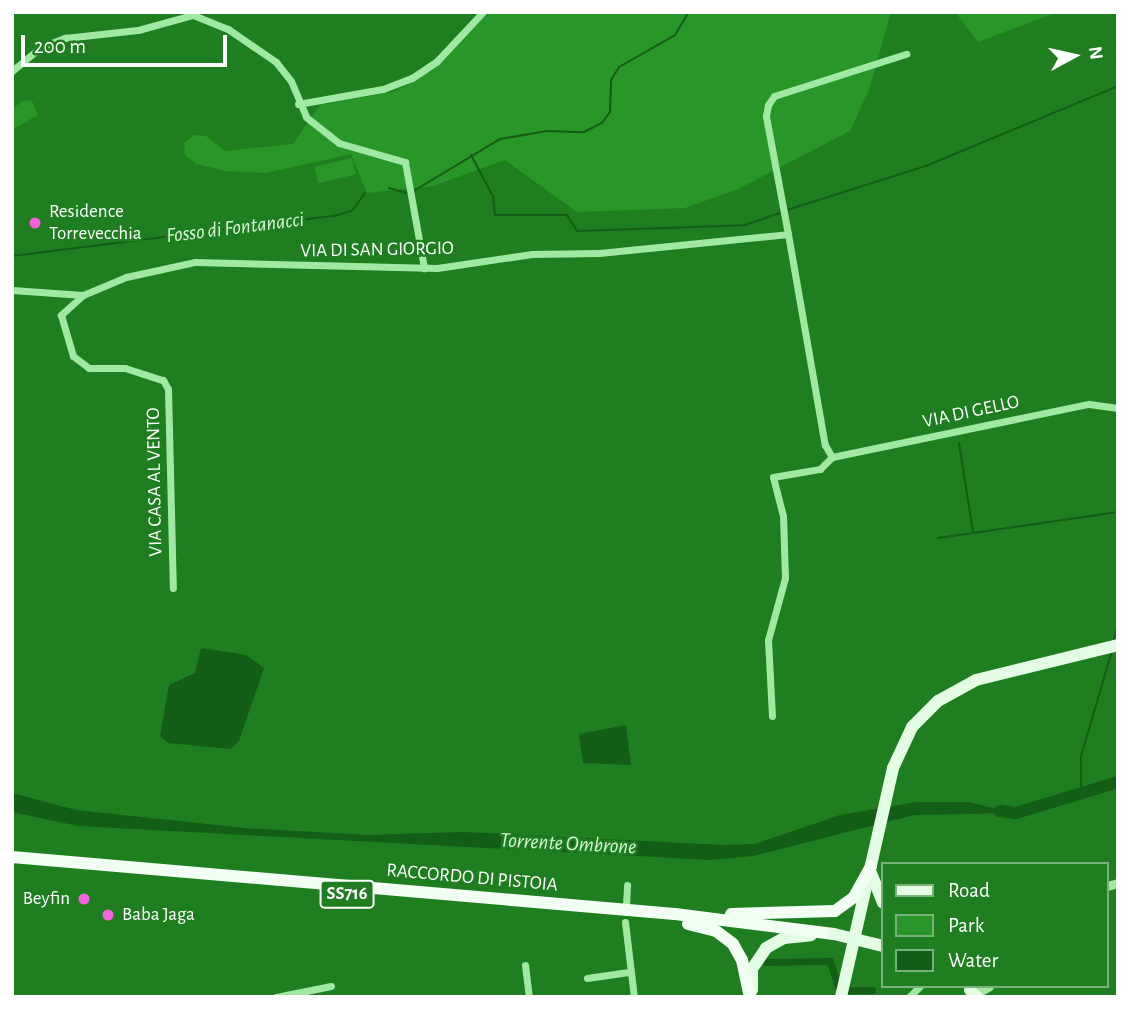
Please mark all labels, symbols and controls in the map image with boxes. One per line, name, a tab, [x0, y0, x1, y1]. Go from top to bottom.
scale bar	[24, 21, 231, 65]
north arrow	[1039, 21, 1109, 91]
text: 200 m	[34, 36, 86, 57]
text: N	[1085, 45, 1106, 61]
place label: Residence Torrevecchia	[49, 201, 142, 245]
water label: Fosso di Fontanacci	[165, 207, 305, 249]
marker: Residence Torrevecchia	[27, 215, 43, 231]
street label: VIA DI SAN GIORGIO	[300, 237, 454, 263]
street label: VIA DI GELLO	[921, 391, 1021, 433]
street label: VIA CASA AL VENTO	[142, 407, 168, 557]
water label: Torrente Ombrone	[499, 828, 637, 860]
street label: RACCORDO DI PISTOIA	[385, 859, 559, 897]
legend	[881, 862, 1109, 988]
road number: SS716	[319, 880, 375, 908]
text: Road	[948, 880, 990, 901]
place label: Beyfin	[23, 888, 70, 910]
marker: Beyfin	[76, 891, 92, 907]
place label: Baba Jaga	[122, 904, 195, 926]
marker: Baba Jaga	[100, 907, 116, 923]
text: Park	[948, 915, 984, 936]
text: Water	[948, 950, 998, 971]

